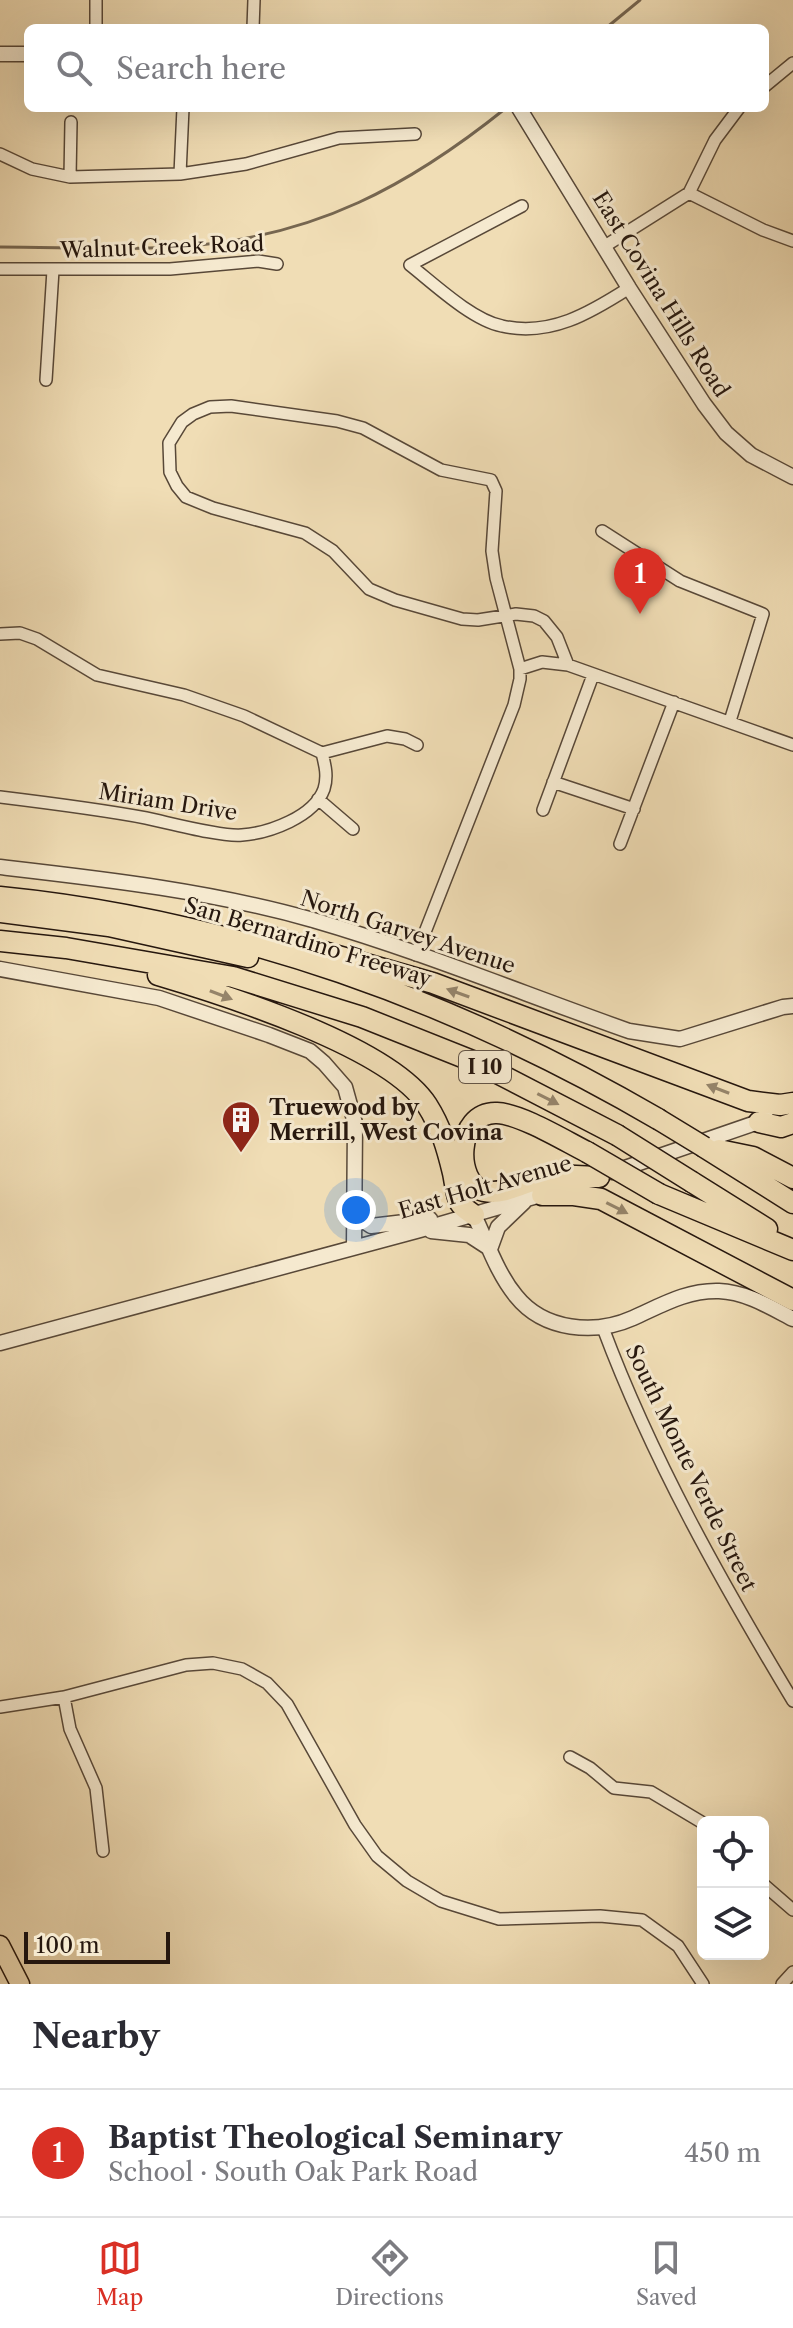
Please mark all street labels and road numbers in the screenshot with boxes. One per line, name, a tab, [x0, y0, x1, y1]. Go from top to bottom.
street label: East Covina Hills Road	[587, 186, 735, 402]
street label: Walnut Creek Road	[58, 230, 265, 264]
street label: Miriam Drive	[97, 778, 239, 826]
street label: North Garvey Avenue	[297, 885, 519, 979]
street label: San Bernardino Freeway	[181, 891, 436, 993]
road number: I 10	[459, 1051, 511, 1083]
street label: East Holt Avenue	[395, 1149, 575, 1225]
street label: South Monte Verde Street	[619, 1340, 763, 1596]

